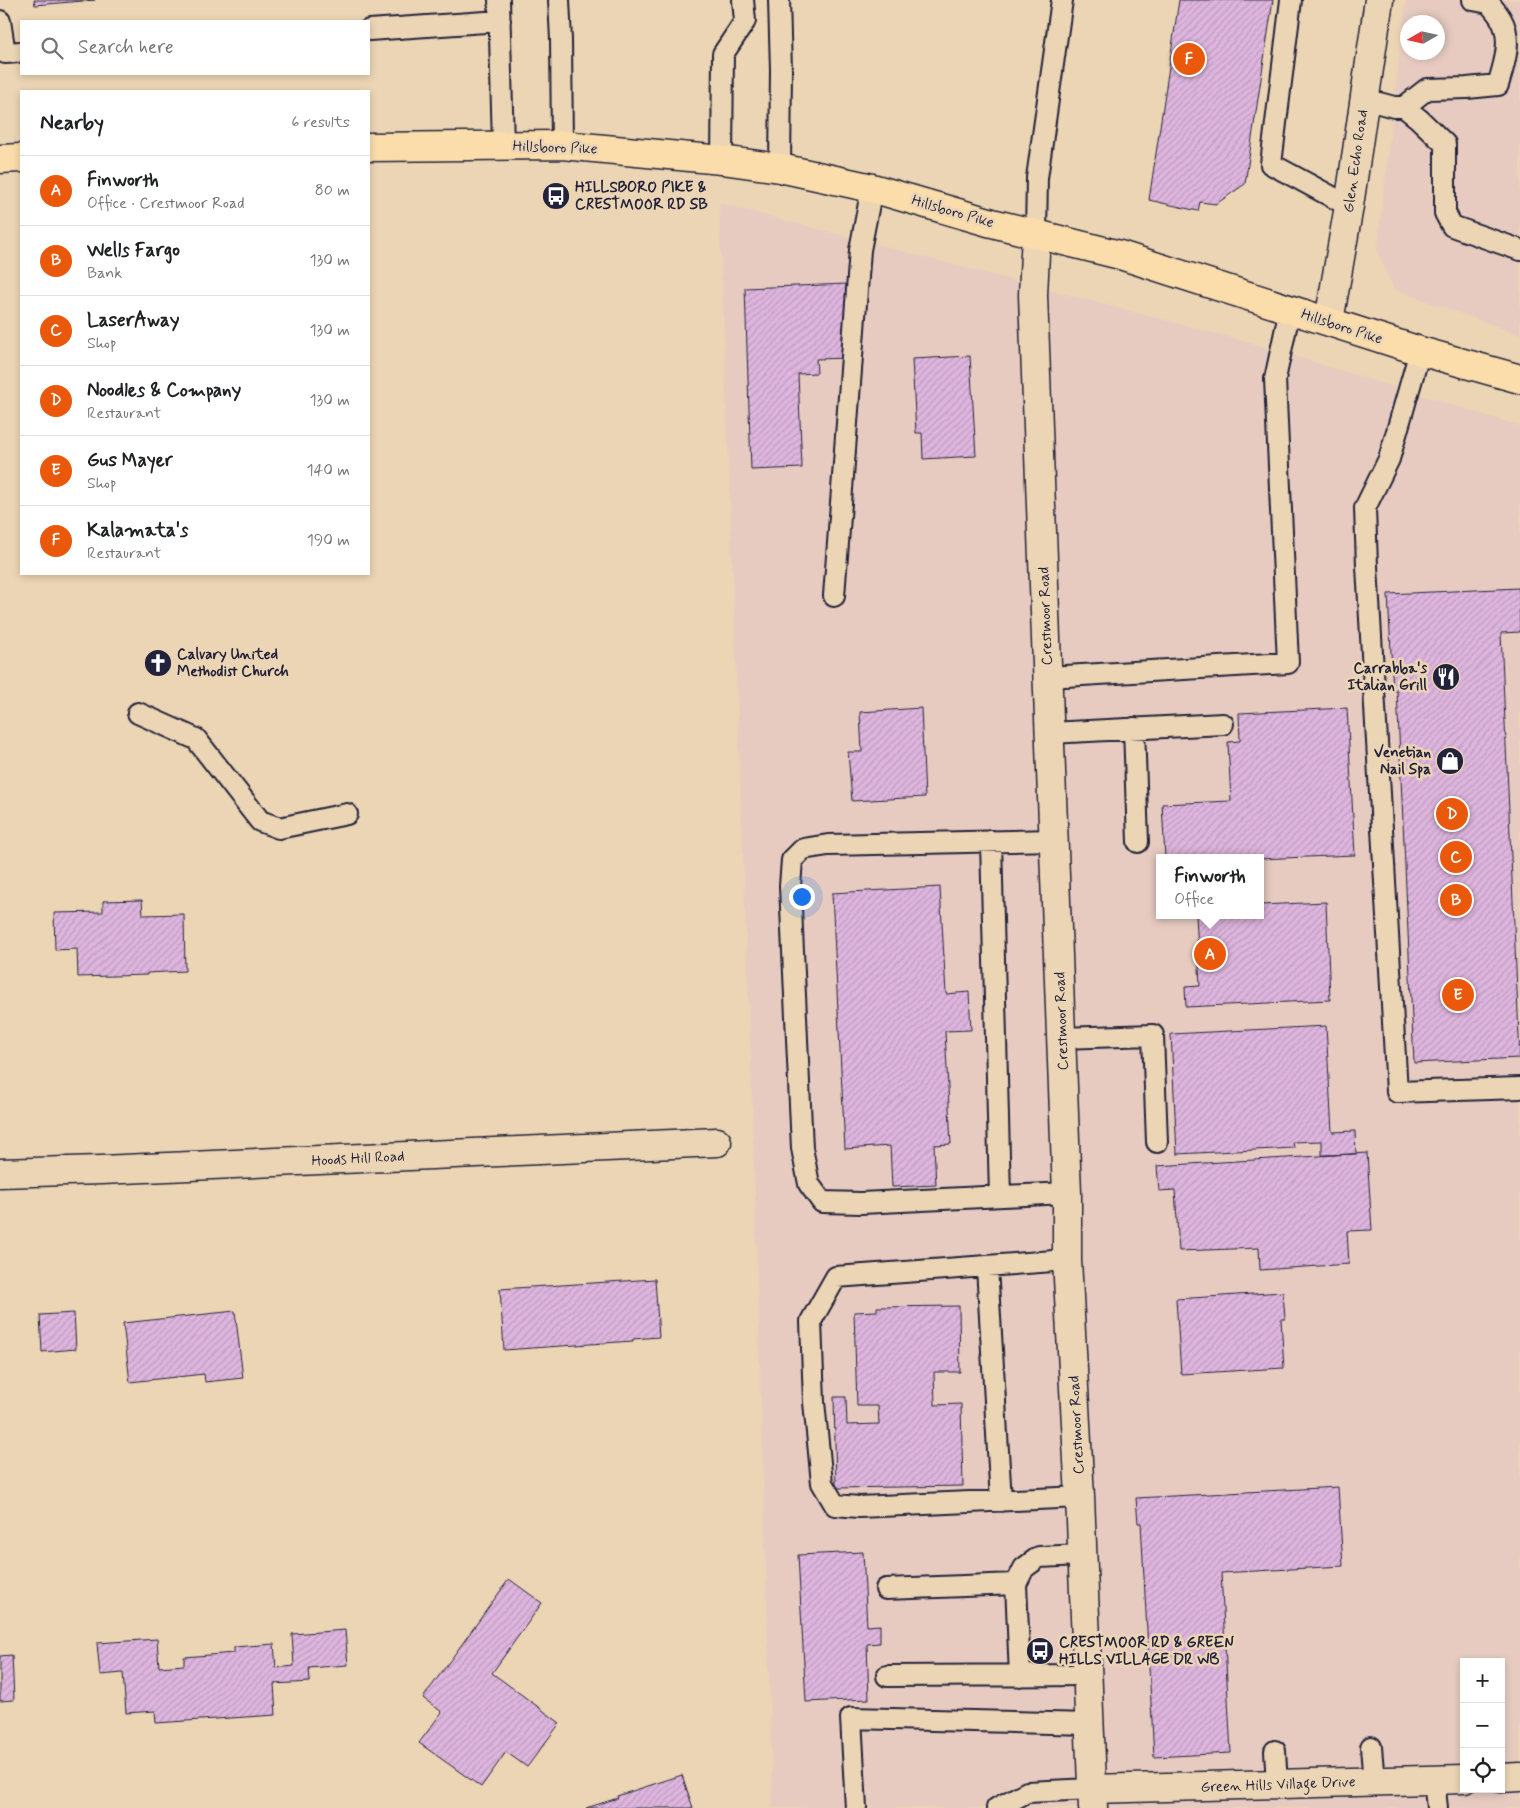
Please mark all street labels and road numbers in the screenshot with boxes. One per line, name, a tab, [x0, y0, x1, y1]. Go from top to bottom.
street label: Glen Echo Road	[1339, 108, 1373, 214]
street label: Hillsboro Pike	[512, 137, 598, 159]
street label: Hillsboro Pike	[909, 191, 996, 233]
street label: Hillsboro Pike	[1298, 304, 1385, 350]
street label: Crestmoor Road	[1034, 566, 1058, 666]
street label: Crestmoor Road	[1050, 971, 1074, 1071]
street label: Hoods Hill Road	[311, 1147, 405, 1171]
street label: Crestmoor Road	[1064, 1375, 1090, 1475]
street label: Green Hills Village Drive	[1200, 1772, 1356, 1799]

